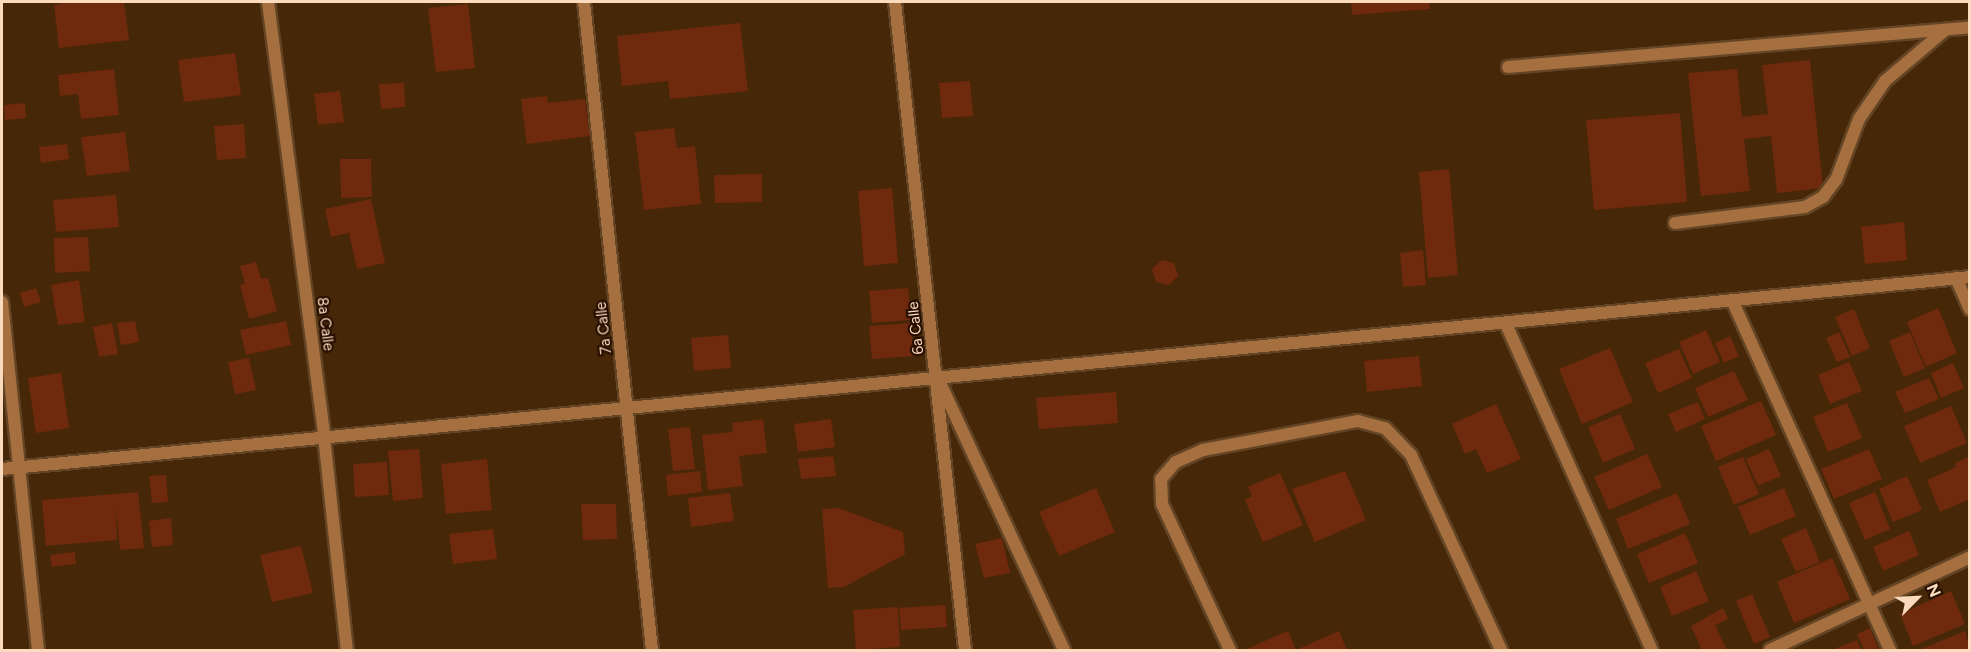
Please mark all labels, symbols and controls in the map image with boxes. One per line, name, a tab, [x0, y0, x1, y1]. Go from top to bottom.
street label: 8a Calle	[313, 296, 337, 352]
street label: 7a Calle	[592, 301, 616, 355]
street label: 6a Calle	[904, 301, 928, 355]
north arrow	[1887, 568, 1947, 628]
text: N	[1923, 581, 1945, 600]

